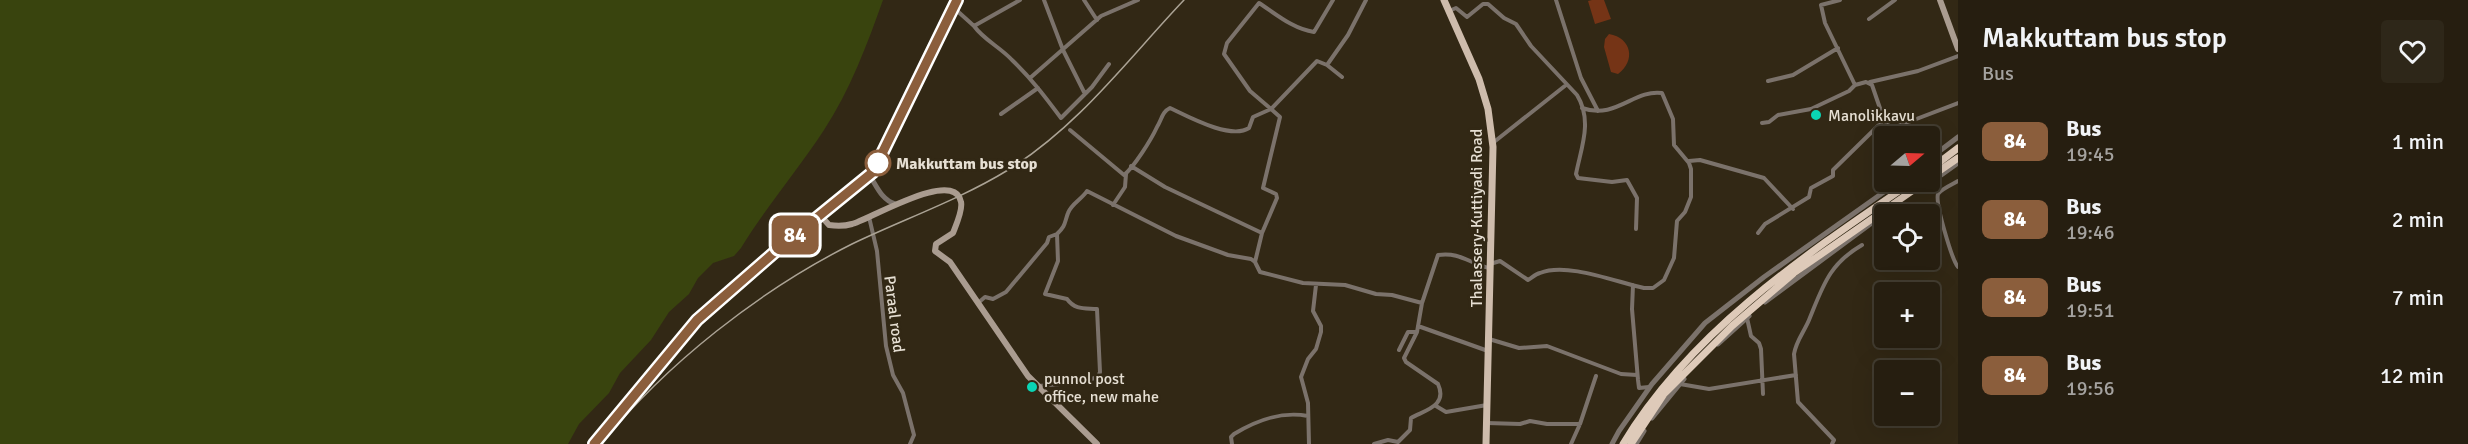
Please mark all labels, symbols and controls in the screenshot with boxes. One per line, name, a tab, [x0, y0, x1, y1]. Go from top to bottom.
button: heart	[2381, 20, 2444, 83]
text: Makkuttam bus stop	[1982, 21, 2227, 55]
text: Bus	[1982, 61, 2014, 86]
place label: Manolikkavu	[1828, 106, 1915, 126]
marker: Manolikkavu	[1809, 108, 1823, 122]
text: Bus	[2066, 115, 2101, 142]
north arrow	[1874, 126, 1940, 192]
map controls	[1874, 126, 1940, 426]
text: 84	[2004, 128, 2026, 154]
text: 1 min	[2392, 128, 2444, 155]
street label: Thalassery-Kuttiyadi Road	[1467, 129, 1487, 307]
text: 19:45	[2066, 142, 2115, 167]
marker: Makkuttam bus stop	[865, 150, 891, 176]
place label: Makkuttam bus stop	[896, 154, 1038, 174]
text: Bus	[2066, 193, 2101, 220]
button: locate	[1874, 204, 1940, 270]
text: 84	[2004, 206, 2026, 232]
text: 2 min	[2392, 206, 2444, 233]
line badge: 84	[768, 216, 822, 254]
text: 19:46	[2066, 220, 2115, 245]
text: 84	[784, 222, 806, 248]
text: Bus	[2066, 271, 2101, 298]
street label: Paraal road	[879, 274, 909, 354]
button: +	[1874, 282, 1940, 348]
text: 84	[2004, 284, 2026, 310]
text: 7 min	[2392, 284, 2444, 311]
text: 19:51	[2066, 298, 2115, 323]
text: Bus	[2066, 349, 2101, 376]
button: −	[1874, 360, 1940, 426]
text: 84	[2004, 362, 2026, 388]
text: 12 min	[2380, 362, 2444, 389]
place label: punnol post office, new mahe	[1044, 369, 1159, 407]
text: 19:56	[2066, 376, 2115, 401]
marker: punnol post office, new mahe	[1025, 380, 1039, 394]

